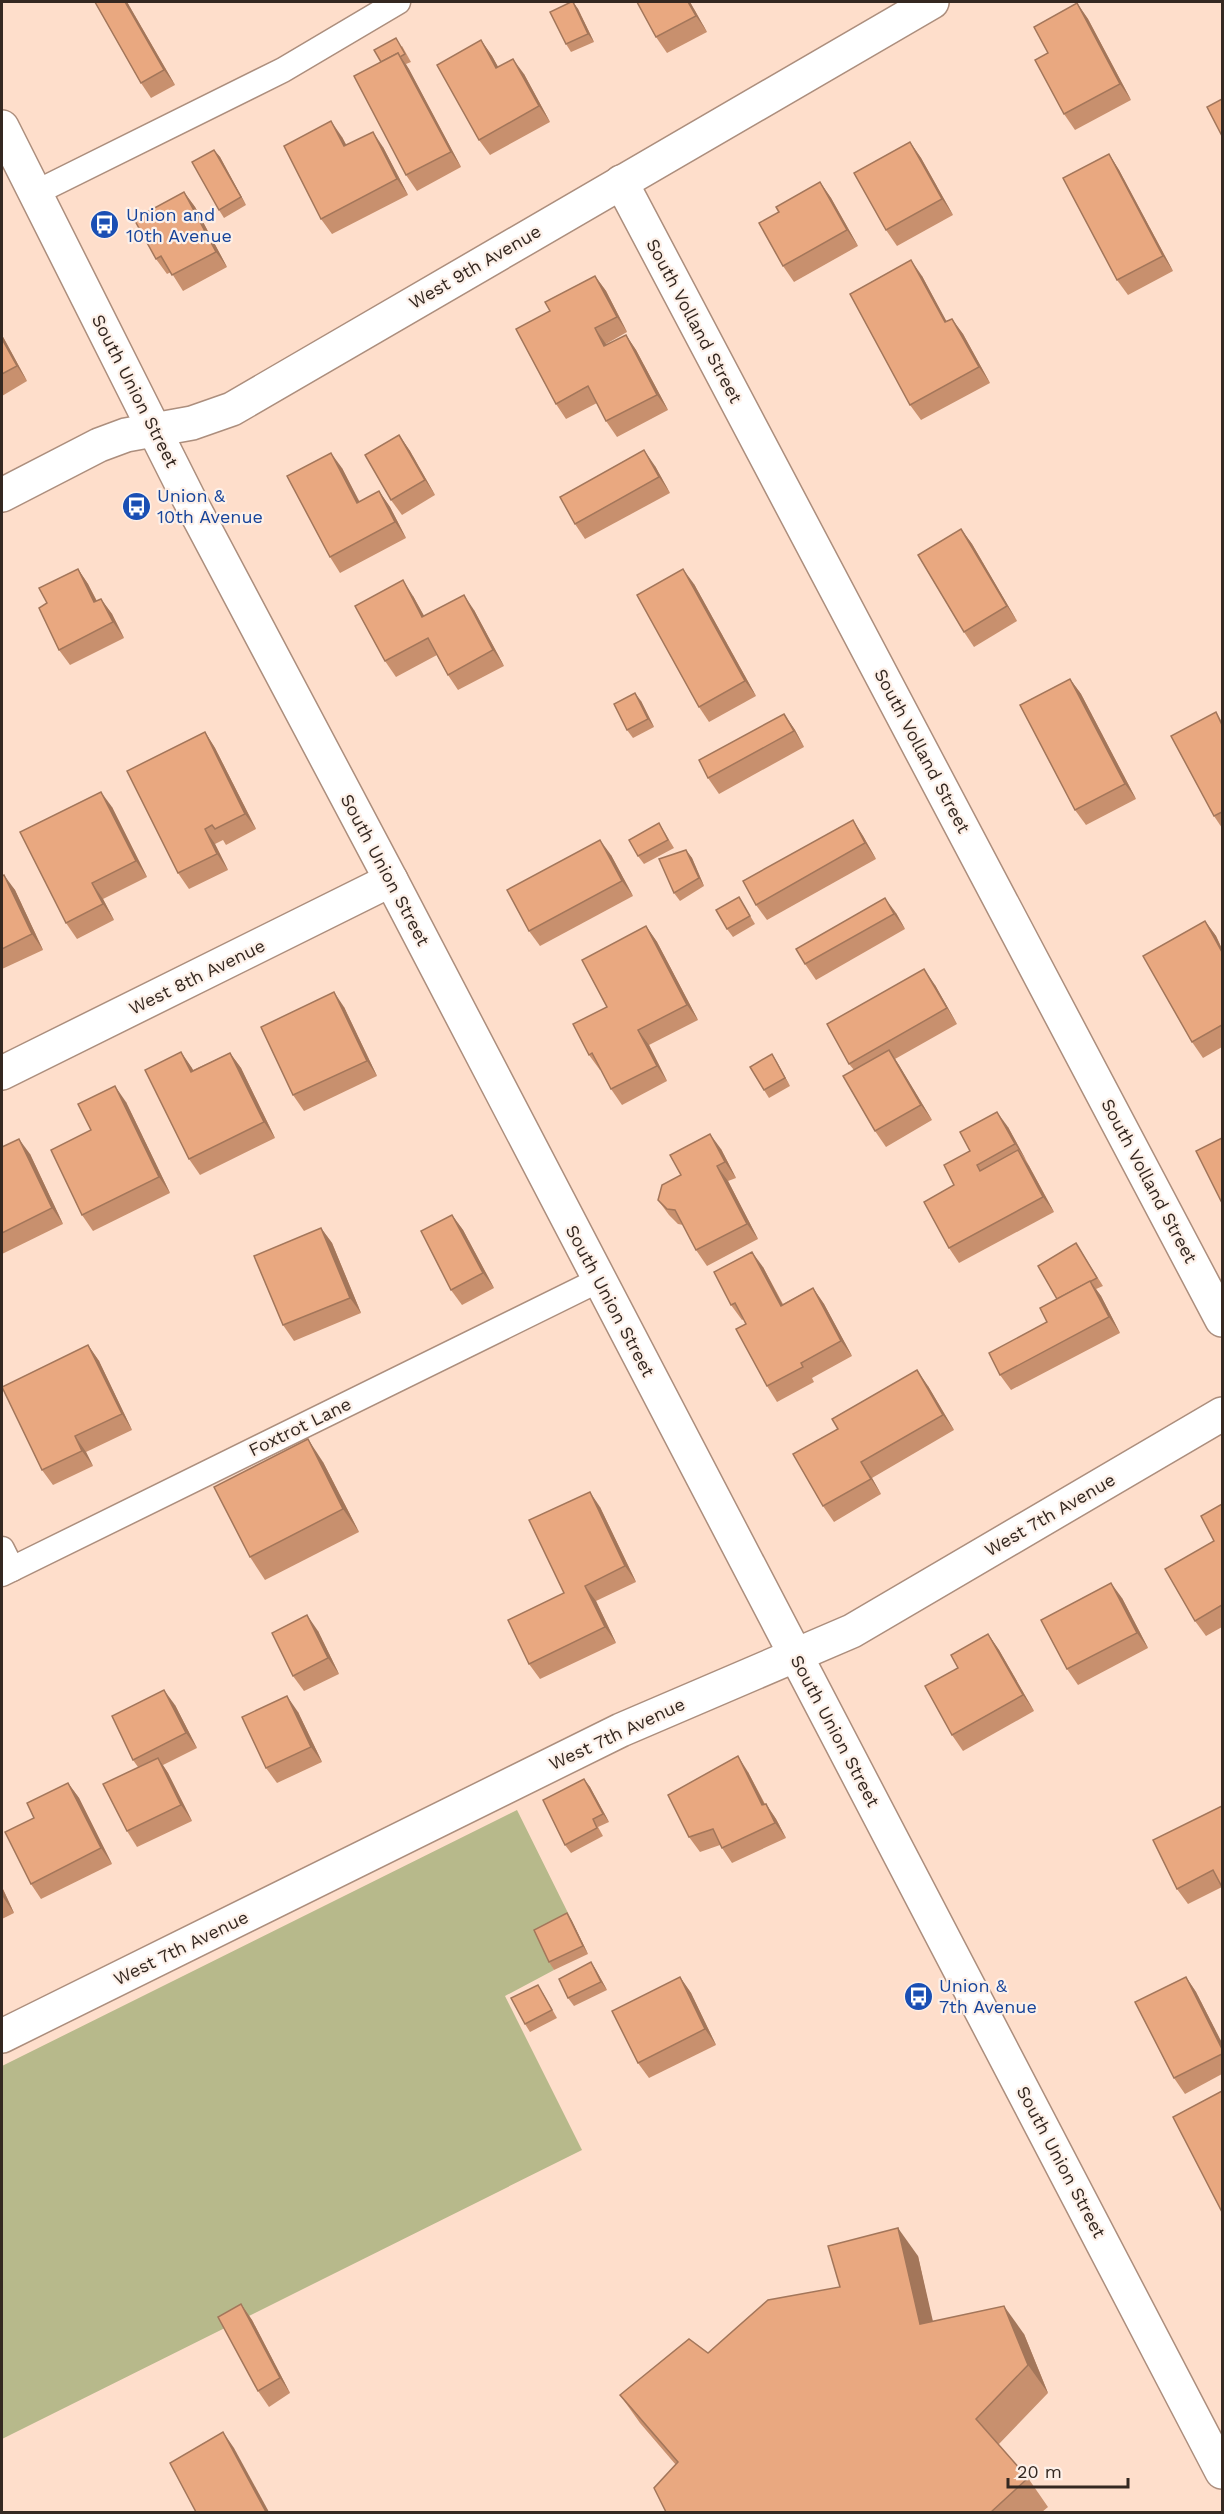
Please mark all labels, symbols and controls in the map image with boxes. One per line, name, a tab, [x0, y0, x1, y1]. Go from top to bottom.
place label: Union and 10th Avenue	[126, 204, 232, 246]
bus stop icon: Union and 10th Avenue	[89, 209, 121, 241]
street label: West 9th Avenue	[405, 220, 545, 313]
street label: South Volland Street	[642, 235, 747, 407]
street label: South Union Street	[88, 311, 183, 471]
place label: Union & 10th Avenue	[157, 485, 263, 527]
bus stop icon: Union & 10th Avenue	[120, 490, 152, 522]
street label: South Volland Street	[870, 665, 975, 837]
street label: South Union Street	[336, 790, 435, 950]
street label: West 8th Avenue	[125, 934, 268, 1019]
street label: South Volland Street	[1097, 1095, 1202, 1267]
street label: South Union Street	[561, 1221, 660, 1381]
street label: Foxtrot Lane	[245, 1393, 354, 1460]
street label: West 7th Avenue	[981, 1469, 1119, 1561]
street label: South Union Street	[786, 1651, 885, 1811]
street label: West 7th Avenue	[546, 1693, 688, 1774]
street label: West 7th Avenue	[110, 1906, 252, 1989]
place label: Union & 7th Avenue	[939, 1975, 1037, 2017]
bus stop icon: Union & 7th Avenue	[902, 1980, 934, 2012]
street label: South Union Street	[1012, 2082, 1111, 2242]
scale bar	[1008, 2451, 1128, 2489]
text: 20 m	[1017, 2461, 1062, 2482]

